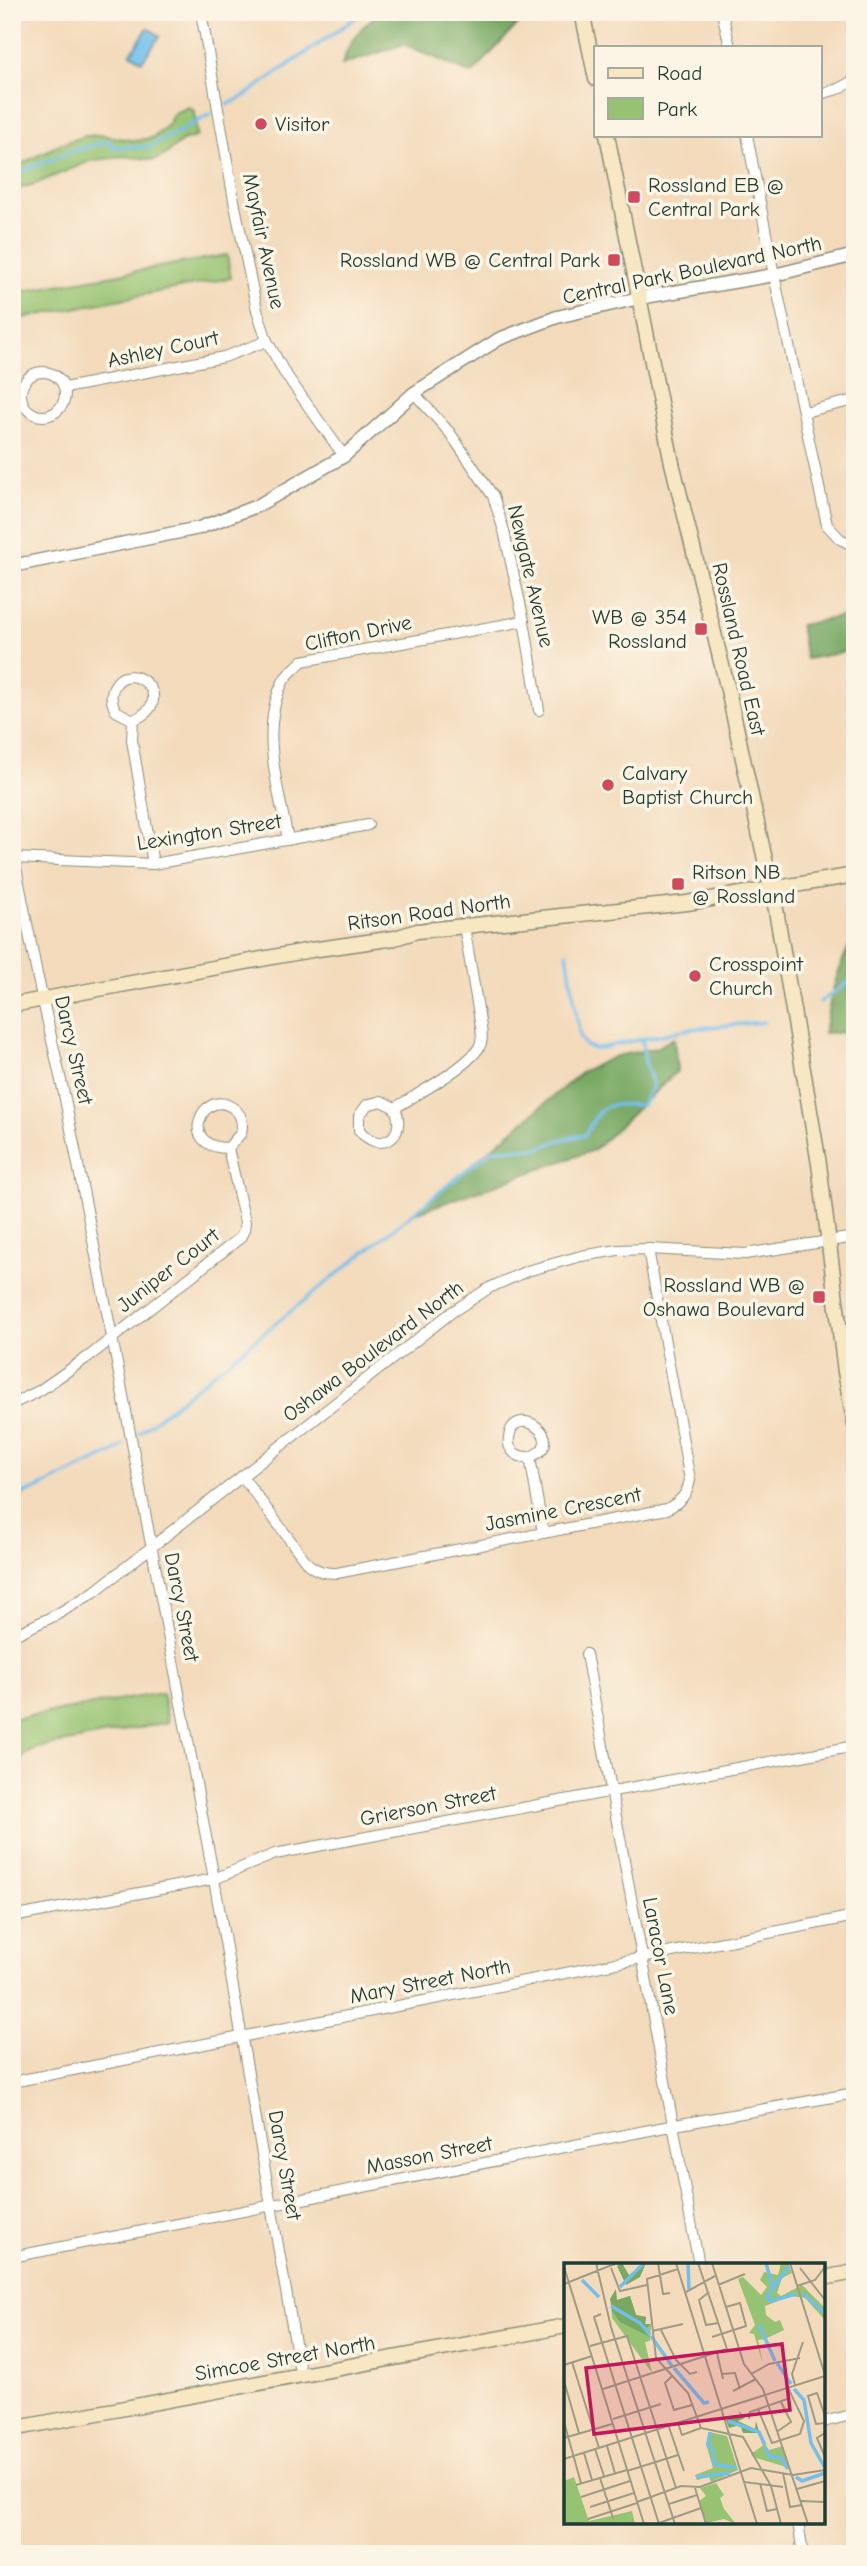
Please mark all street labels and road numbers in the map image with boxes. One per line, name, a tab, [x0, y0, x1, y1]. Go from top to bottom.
street label: Mayfair Avenue	[238, 171, 290, 311]
street label: Central Park Boulevard North	[560, 231, 824, 309]
street label: Ashley Court	[105, 325, 222, 372]
street label: Newgate Avenue	[503, 502, 559, 650]
street label: Rossland Road East	[707, 560, 771, 739]
street label: Clifton Drive	[302, 610, 414, 656]
street label: Lexington Street	[135, 809, 284, 855]
street label: Ritson Road North	[346, 889, 512, 935]
street label: Darcy Street	[50, 993, 98, 1108]
street label: Juniper Court	[112, 1222, 225, 1317]
street label: Oshawa Boulevard North	[278, 1275, 468, 1427]
street label: Jasmine Crescent	[483, 1482, 644, 1536]
street label: Darcy Street	[160, 1550, 205, 1665]
street label: Grierson Street	[358, 1781, 499, 1831]
street label: Laracor Lane	[638, 1895, 684, 2017]
street label: Mary Street North	[348, 1954, 512, 2008]
street label: Darcy Street	[264, 2108, 307, 2223]
street label: Masson Street	[364, 2131, 495, 2179]
street label: Simcoe Street North	[193, 2330, 377, 2386]

